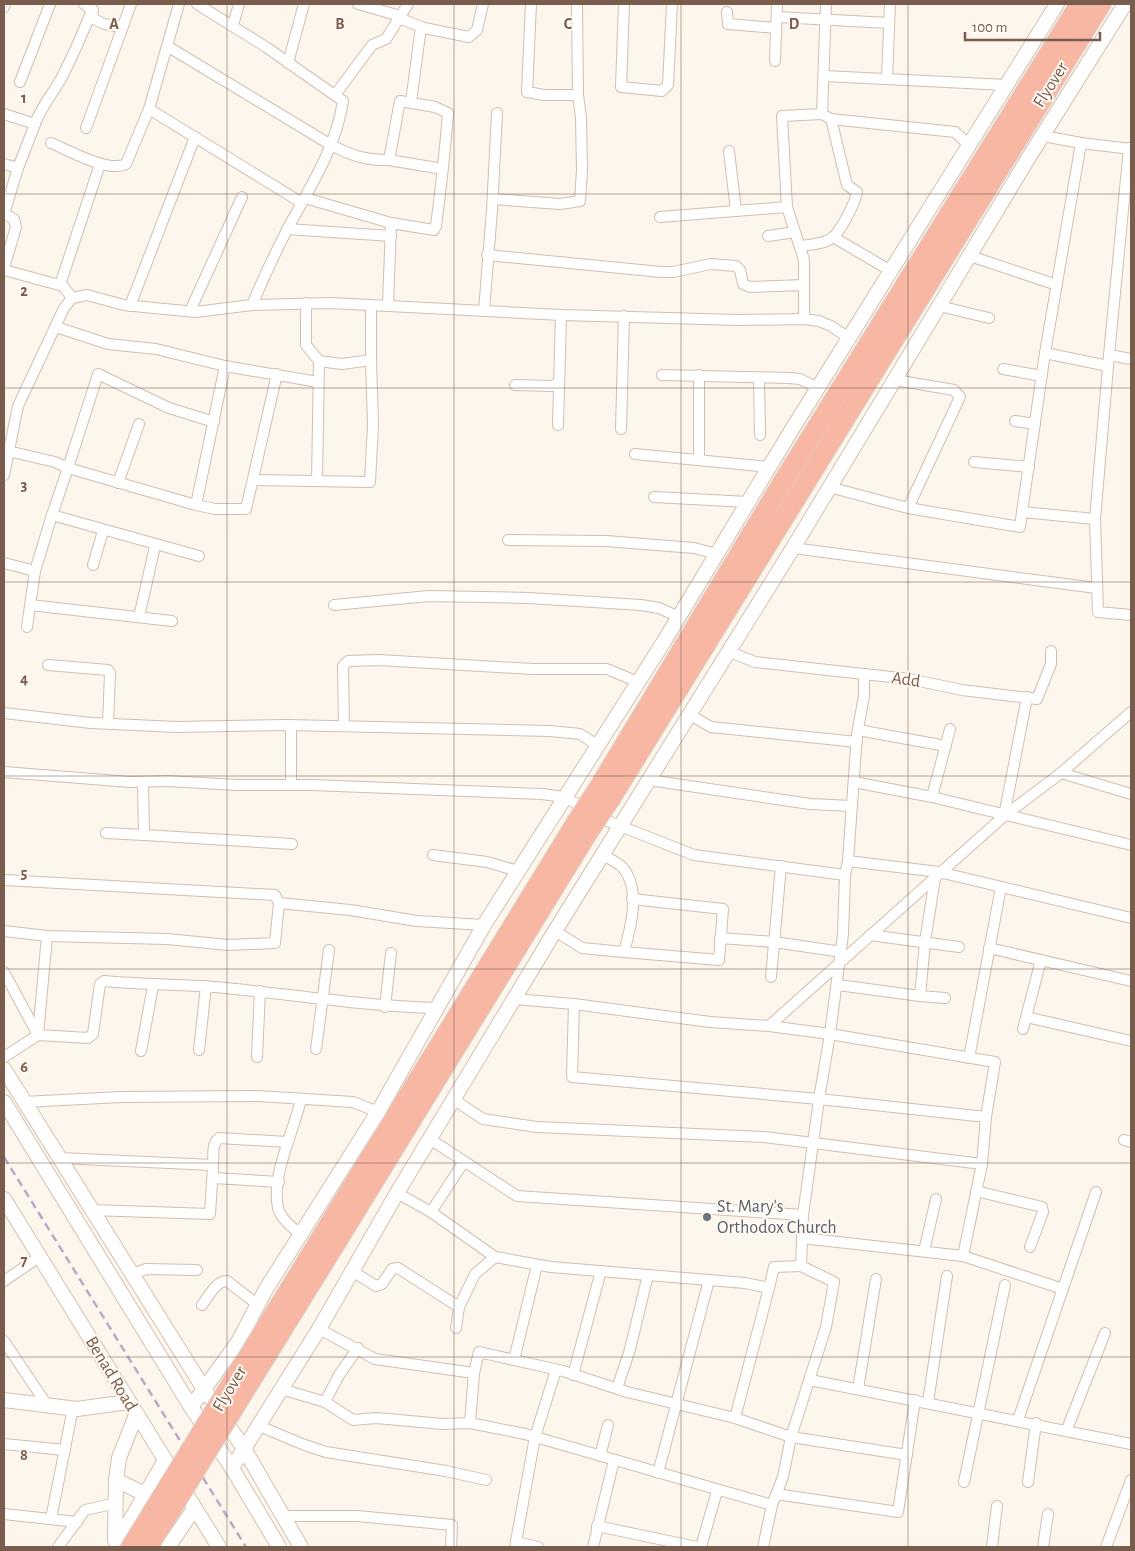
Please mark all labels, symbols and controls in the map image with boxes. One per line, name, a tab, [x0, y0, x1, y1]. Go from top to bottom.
scale bar	[965, 10, 1100, 42]
text: A	[109, 16, 119, 32]
text: B	[335, 16, 345, 32]
text: C	[564, 16, 573, 32]
text: D	[789, 16, 800, 32]
text: 100 m	[972, 20, 1007, 35]
street label: Flyover	[1030, 59, 1072, 111]
text: 1	[21, 90, 27, 106]
text: 2	[20, 283, 28, 299]
text: 3	[21, 477, 28, 493]
street label: Add	[891, 669, 921, 691]
text: 4	[20, 671, 28, 687]
text: 5	[21, 865, 28, 881]
text: 6	[20, 1059, 28, 1075]
place label: St. Mary's Orthodox Church	[717, 1198, 837, 1237]
marker: St. Mary's Orthodox Church	[701, 1211, 713, 1223]
text: 7	[21, 1253, 28, 1269]
street label: Benad Road	[82, 1334, 140, 1414]
street label: Flyover	[209, 1363, 251, 1415]
text: 8	[20, 1447, 28, 1463]

